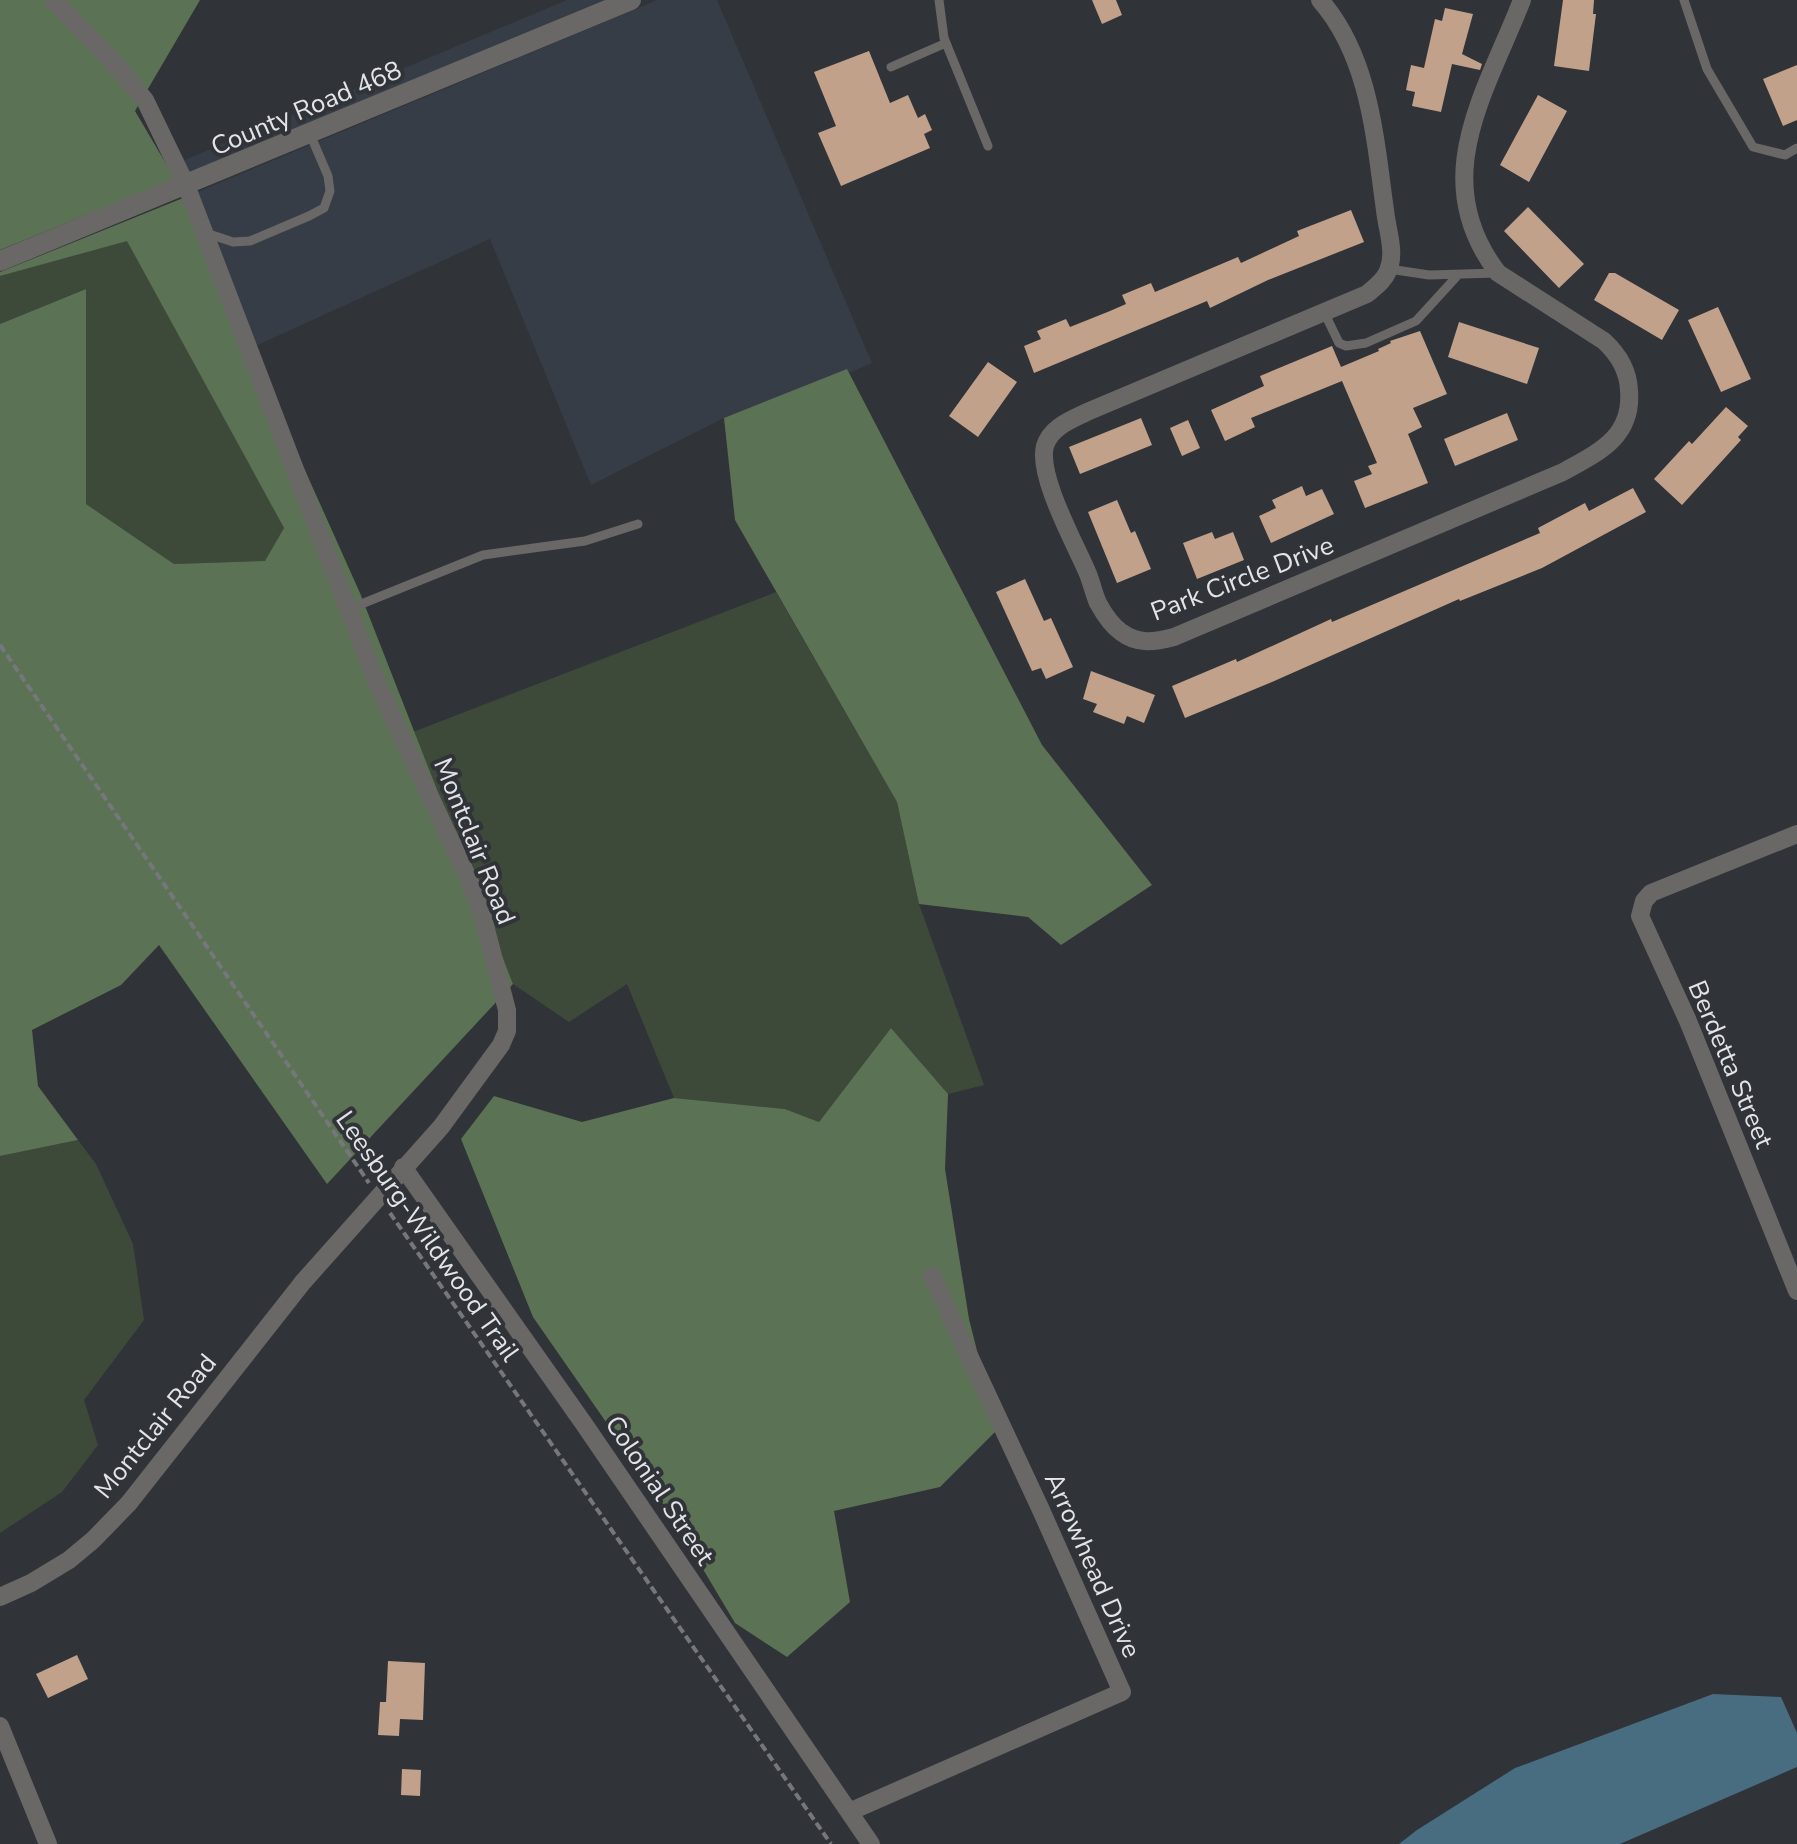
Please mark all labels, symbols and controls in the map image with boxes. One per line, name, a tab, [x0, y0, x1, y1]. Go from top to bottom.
street label: County Road 468	[206, 53, 407, 164]
street label: Park Circle Drive	[1146, 528, 1339, 629]
street label: Montclair Road	[425, 753, 524, 930]
street label: Berdetta Street	[1680, 975, 1782, 1154]
street label: Leesburg-Wildwood Trail	[328, 1104, 528, 1369]
street label: Montclair Road	[86, 1347, 225, 1506]
street label: Colonial Street	[597, 1409, 723, 1573]
street label: Arrowhead Drive	[1036, 1467, 1149, 1663]

